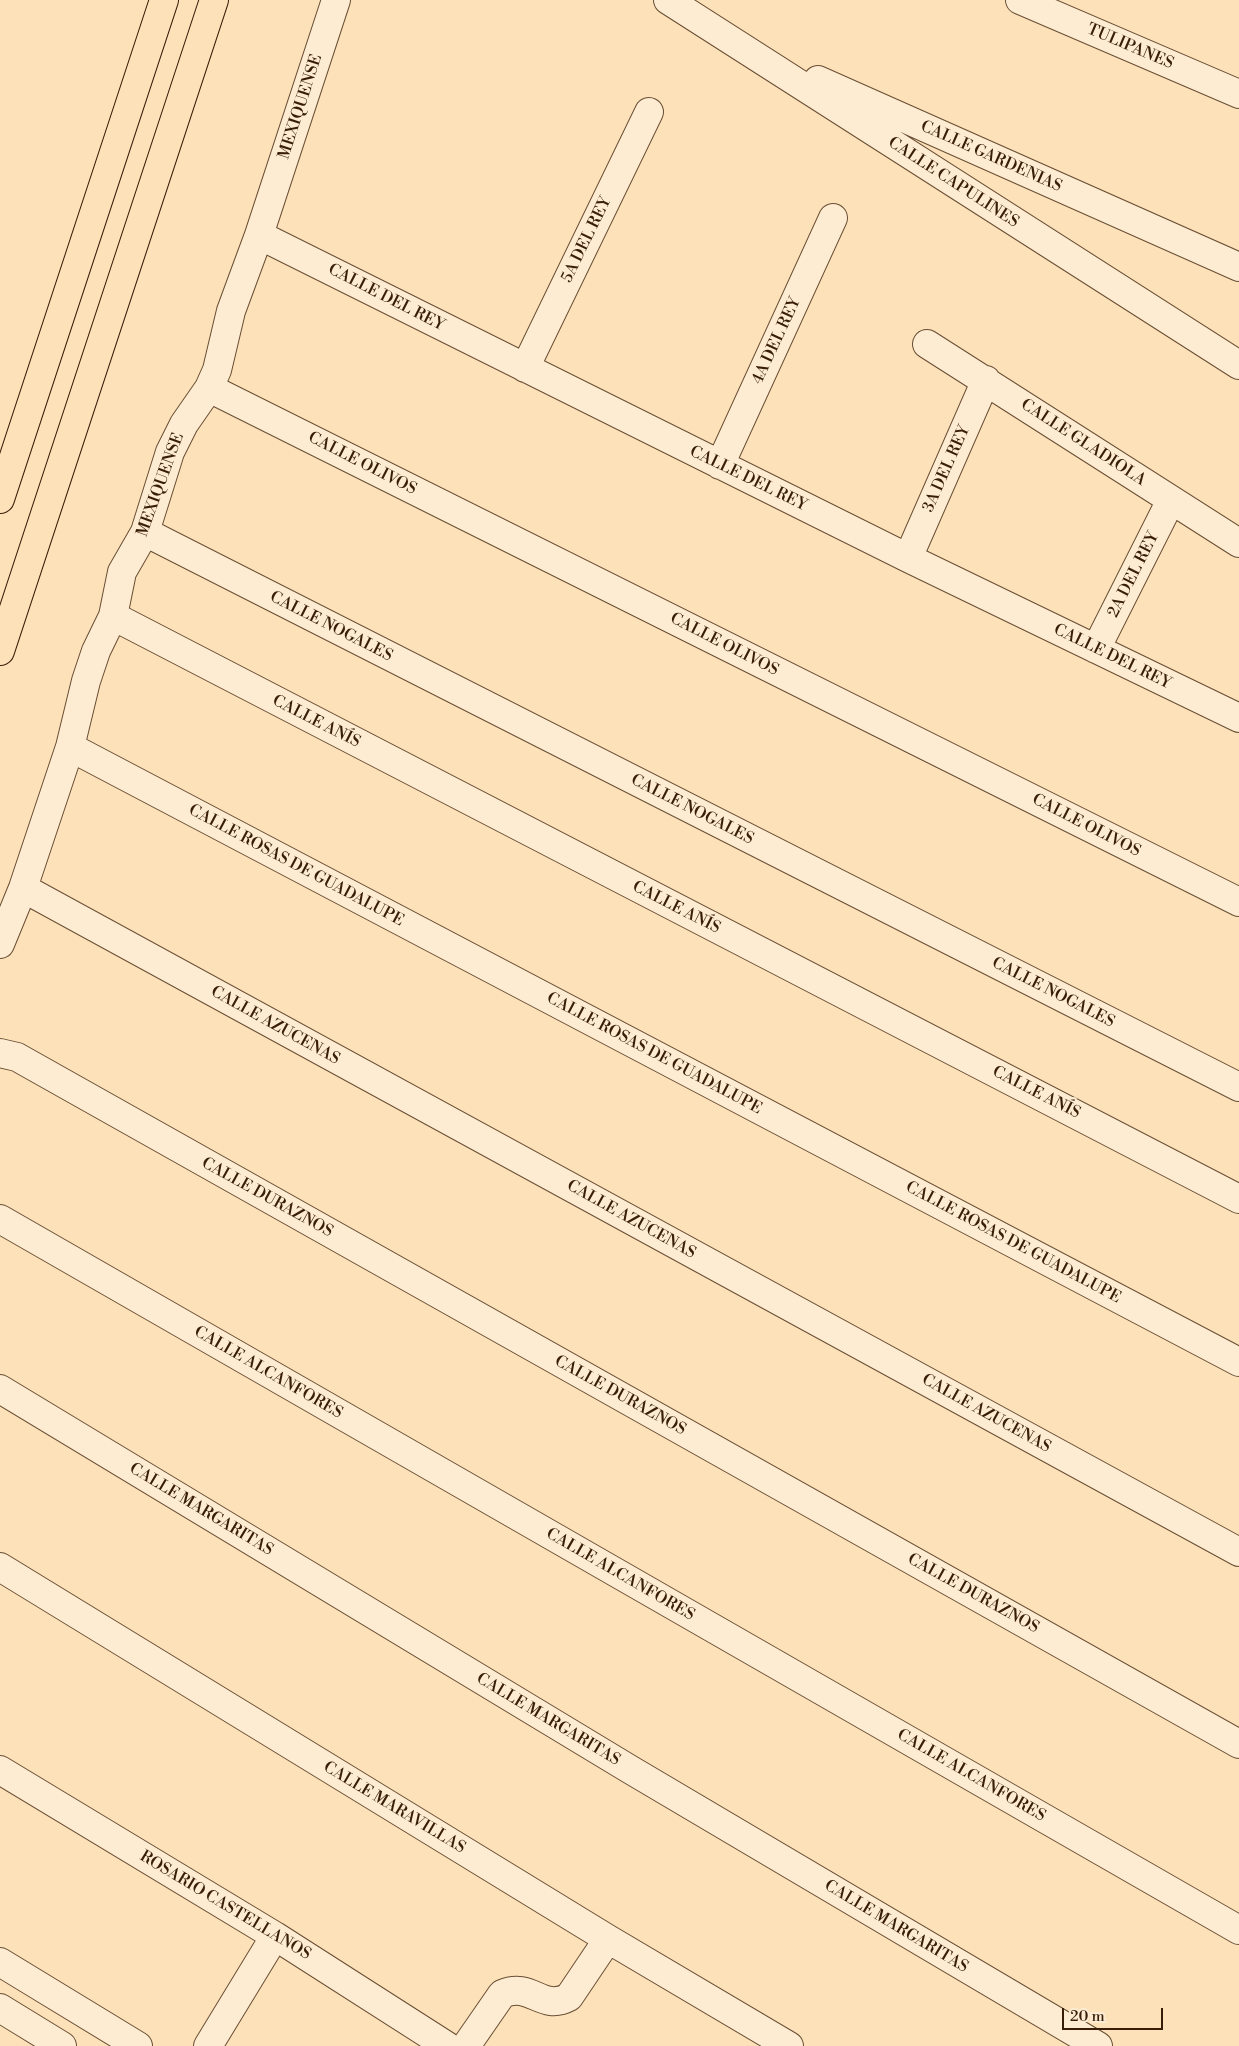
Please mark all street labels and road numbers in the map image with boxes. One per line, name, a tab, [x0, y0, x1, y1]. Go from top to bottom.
street label: TULIPANES	[1084, 20, 1176, 74]
street label: MEXIQUENSE	[275, 52, 327, 162]
street label: CALLE GARDENIAS	[917, 117, 1065, 197]
street label: CALLE CAPULINES	[884, 134, 1022, 232]
street label: 5A DEL REY	[558, 194, 616, 286]
street label: CALLE DEL REY	[325, 260, 447, 336]
street label: 4A DEL REY	[748, 294, 806, 388]
street label: CALLE GLADIOLA	[1017, 395, 1149, 491]
street label: 3A DEL REY	[919, 423, 975, 515]
street label: CALLE OLIVOS	[305, 428, 419, 500]
street label: MEXIQUENSE	[133, 430, 189, 540]
street label: CALLE DEL REY	[686, 442, 810, 516]
street label: 2A DEL REY	[1104, 529, 1164, 621]
street label: CALLE NOGALES	[266, 588, 396, 666]
street label: CALLE OLIVOS	[667, 609, 781, 681]
street label: CALLE DEL REY	[1050, 620, 1174, 694]
street label: CALLE ANÍS	[269, 692, 363, 752]
street label: CALLE NOGALES	[627, 771, 757, 849]
street label: CALLE OLIVOS	[1029, 790, 1143, 862]
street label: CALLE ROSAS DE GUADALUPE	[185, 801, 407, 931]
street label: CALLE ANÍS	[629, 878, 723, 938]
street label: CALLE NOGALES	[988, 954, 1118, 1032]
street label: CALLE AZUCENAS	[207, 983, 343, 1069]
street label: CALLE ROSAS DE GUADALUPE	[543, 989, 765, 1119]
street label: CALLE ANÍS	[989, 1063, 1083, 1123]
street label: CALLE DURAZNOS	[198, 1154, 336, 1242]
street label: CALLE AZUCENAS	[563, 1177, 699, 1263]
street label: CALLE ROSAS DE GUADALUPE	[902, 1178, 1124, 1308]
street label: CALLE ALCANFORES	[190, 1323, 346, 1423]
street label: CALLE DURAZNOS	[551, 1352, 689, 1440]
street label: CALLE AZUCENAS	[918, 1371, 1054, 1457]
street label: CALLE MARGARITAS	[126, 1459, 276, 1561]
street label: CALLE ALCANFORES	[542, 1525, 698, 1625]
street label: CALLE DURAZNOS	[904, 1550, 1042, 1638]
street label: CALLE MARGARITAS	[473, 1669, 623, 1771]
street label: CALLE ALCANFORES	[893, 1726, 1049, 1826]
street label: CALLE MARAVILLAS	[319, 1758, 469, 1858]
street label: ROSARIO CASTELLANOS	[136, 1847, 314, 1965]
street label: CALLE MARGARITAS	[821, 1876, 971, 1978]

